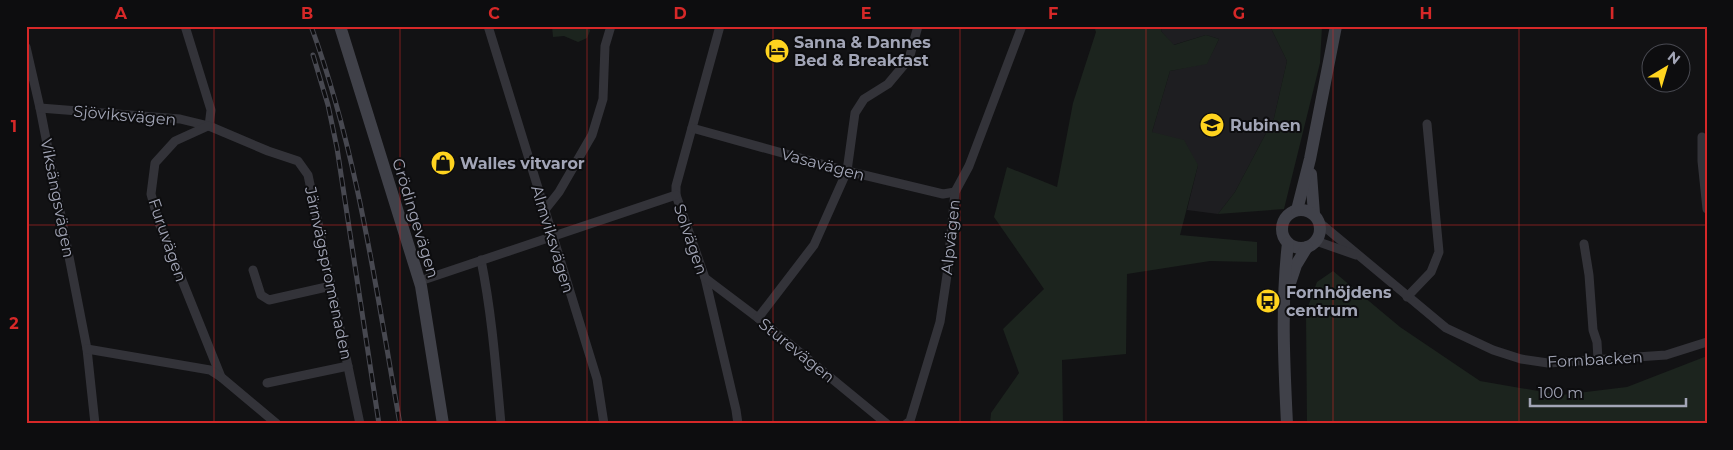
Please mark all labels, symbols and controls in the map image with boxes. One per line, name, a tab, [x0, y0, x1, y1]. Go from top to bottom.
text: A	[114, 4, 128, 23]
text: B	[301, 4, 313, 23]
text: C	[488, 4, 500, 23]
text: D	[673, 4, 687, 23]
text: E	[861, 4, 871, 23]
text: F	[1048, 4, 1058, 23]
text: G	[1233, 4, 1245, 23]
text: H	[1420, 4, 1432, 23]
text: I	[1609, 4, 1615, 23]
place label: Sanna & Dannes Bed & Breakfast	[794, 33, 931, 70]
hotel icon: Sanna & Dannes Bed & Breakfast	[764, 38, 790, 64]
north arrow	[1640, 42, 1690, 92]
text: N	[1664, 47, 1684, 68]
street label: Sjöviksvägen	[73, 102, 177, 129]
school or university icon: Rubinen	[1199, 112, 1225, 138]
place label: Rubinen	[1230, 116, 1301, 135]
text: 1	[11, 117, 17, 136]
street label: Viksängsvägen	[37, 137, 78, 259]
street label: Vasavägen	[779, 144, 867, 185]
shop icon: Walles vitvaror	[430, 150, 456, 176]
place label: Walles vitvaror	[460, 154, 585, 173]
street label: Grödingevägen	[388, 156, 443, 280]
street label: Almviksvägen	[527, 183, 578, 295]
street label: Järnvägspromenaden	[301, 184, 356, 361]
street label: Furuvägen	[144, 196, 191, 284]
street label: Alpvägen	[937, 198, 964, 276]
street label: Solvägen	[670, 201, 711, 277]
place label: Fornhöjdens centrum	[1286, 283, 1392, 320]
bus stop icon: Fornhöjdens centrum	[1255, 288, 1281, 314]
text: 2	[9, 314, 19, 333]
street label: Sturevägen	[755, 314, 838, 387]
street label: Fornbacken	[1547, 348, 1643, 371]
scale bar	[1530, 375, 1687, 407]
text: 100 m	[1538, 383, 1583, 402]

